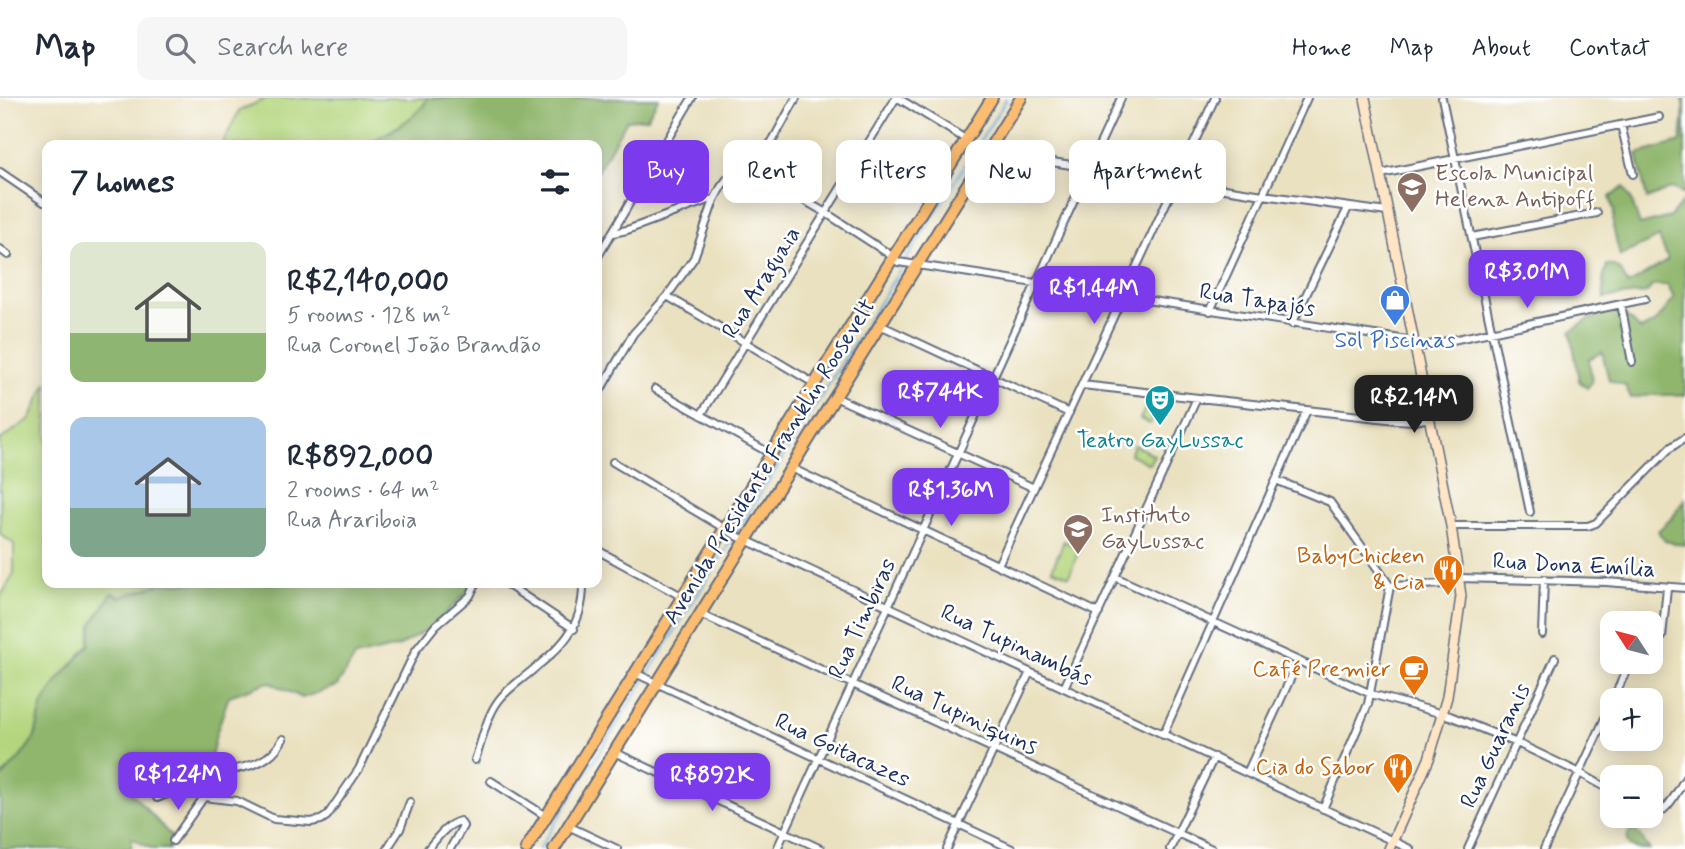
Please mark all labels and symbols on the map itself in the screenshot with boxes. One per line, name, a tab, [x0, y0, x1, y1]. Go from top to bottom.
place label: Escola Municipal Helena Antipoff	[1435, 159, 1595, 215]
school or university icon: Escola Municipal Helena Antipoff	[1395, 170, 1429, 214]
street label: Rua Araguaia	[716, 221, 810, 346]
pin: R$3.01M	[1462, 250, 1592, 310]
pin: R$1.44M	[1029, 266, 1159, 326]
street label: Rua Tapajós	[1197, 277, 1317, 325]
shop icon: Sol Piscinas	[1378, 283, 1412, 327]
street label: Avenida Presidente Franklin Roosevelt	[657, 293, 883, 631]
place label: Sol Piscinas	[1335, 326, 1455, 356]
pin: R$744K	[883, 370, 997, 430]
pin: R$2.14M	[1349, 376, 1479, 435]
theatre icon: Teatro GayLussac	[1143, 383, 1177, 427]
place label: Teatro GayLussac	[1076, 426, 1244, 456]
pin: R$1.36M	[886, 468, 1016, 528]
place label: Instituto GayLussac	[1101, 501, 1204, 557]
school or university icon: Instituto GayLussac	[1061, 512, 1095, 556]
place label: BabyChicken & Cia	[1297, 542, 1425, 598]
street label: Rua Dona Emília	[1492, 547, 1656, 585]
restaurant icon: BabyChicken & Cia	[1431, 553, 1465, 597]
street label: Rua Timbiras	[822, 554, 904, 684]
street label: Rua Tupinambás	[935, 598, 1097, 694]
north arrow	[1600, 611, 1662, 674]
cafe icon: Café Premier	[1397, 653, 1431, 697]
place label: Café Premier	[1252, 655, 1391, 685]
street label: Rua Tupiniquins	[886, 669, 1042, 763]
street label: Rua Guaranis	[1454, 679, 1538, 813]
street label: Rua Goitacazes	[770, 707, 914, 795]
restaurant icon: Cia do Sabor	[1381, 751, 1415, 795]
pin: R$1.24M	[113, 752, 243, 812]
place label: Cia do Sabor	[1255, 753, 1375, 783]
pin: R$892K	[655, 754, 769, 813]

